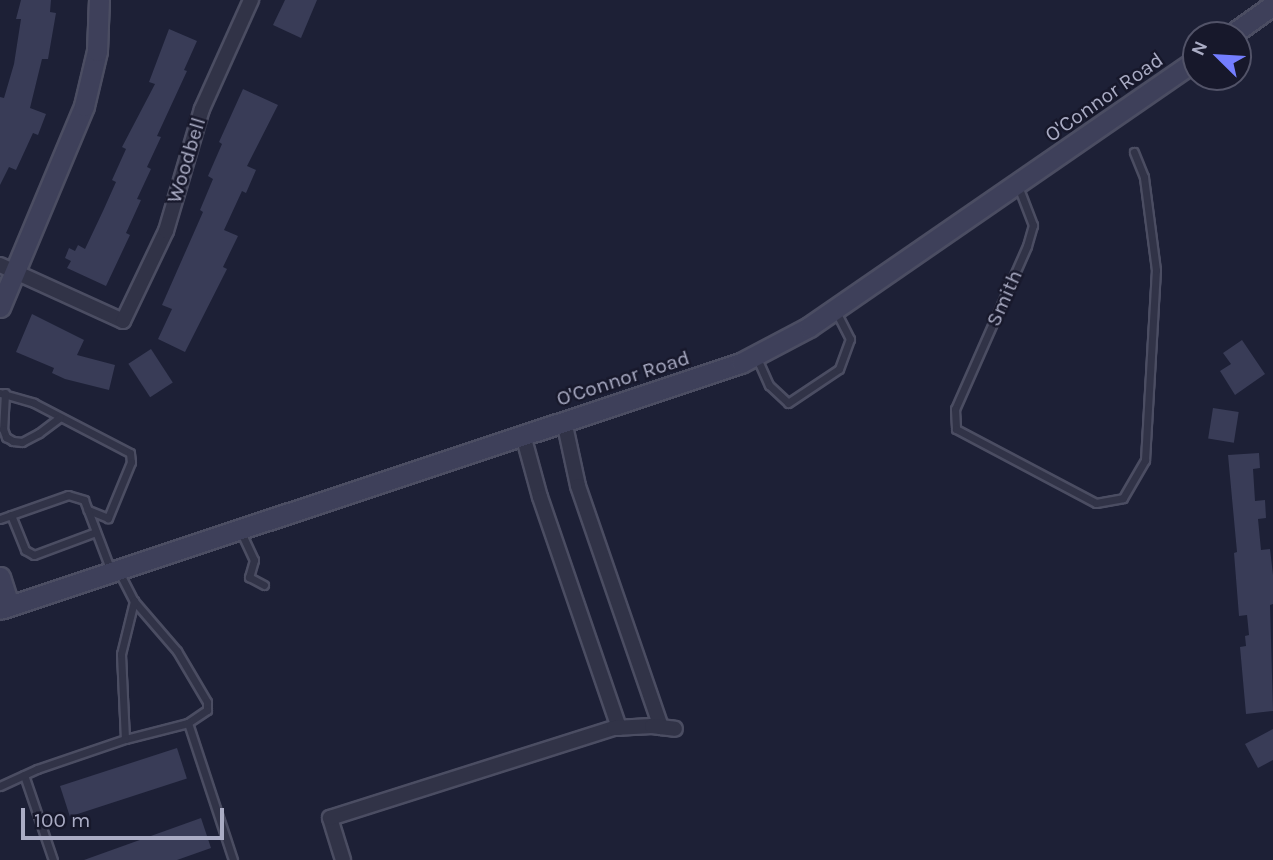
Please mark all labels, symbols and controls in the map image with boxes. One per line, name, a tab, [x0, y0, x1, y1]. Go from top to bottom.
north arrow	[1182, 21, 1252, 91]
text: N	[1187, 38, 1212, 59]
street label: O'Connor Road	[1040, 47, 1168, 147]
street label: Woodbell	[161, 114, 211, 206]
street label: Smith	[980, 266, 1028, 330]
street label: O'Connor Road	[553, 345, 693, 411]
scale bar	[24, 794, 228, 838]
text: 100 m	[34, 808, 91, 832]

